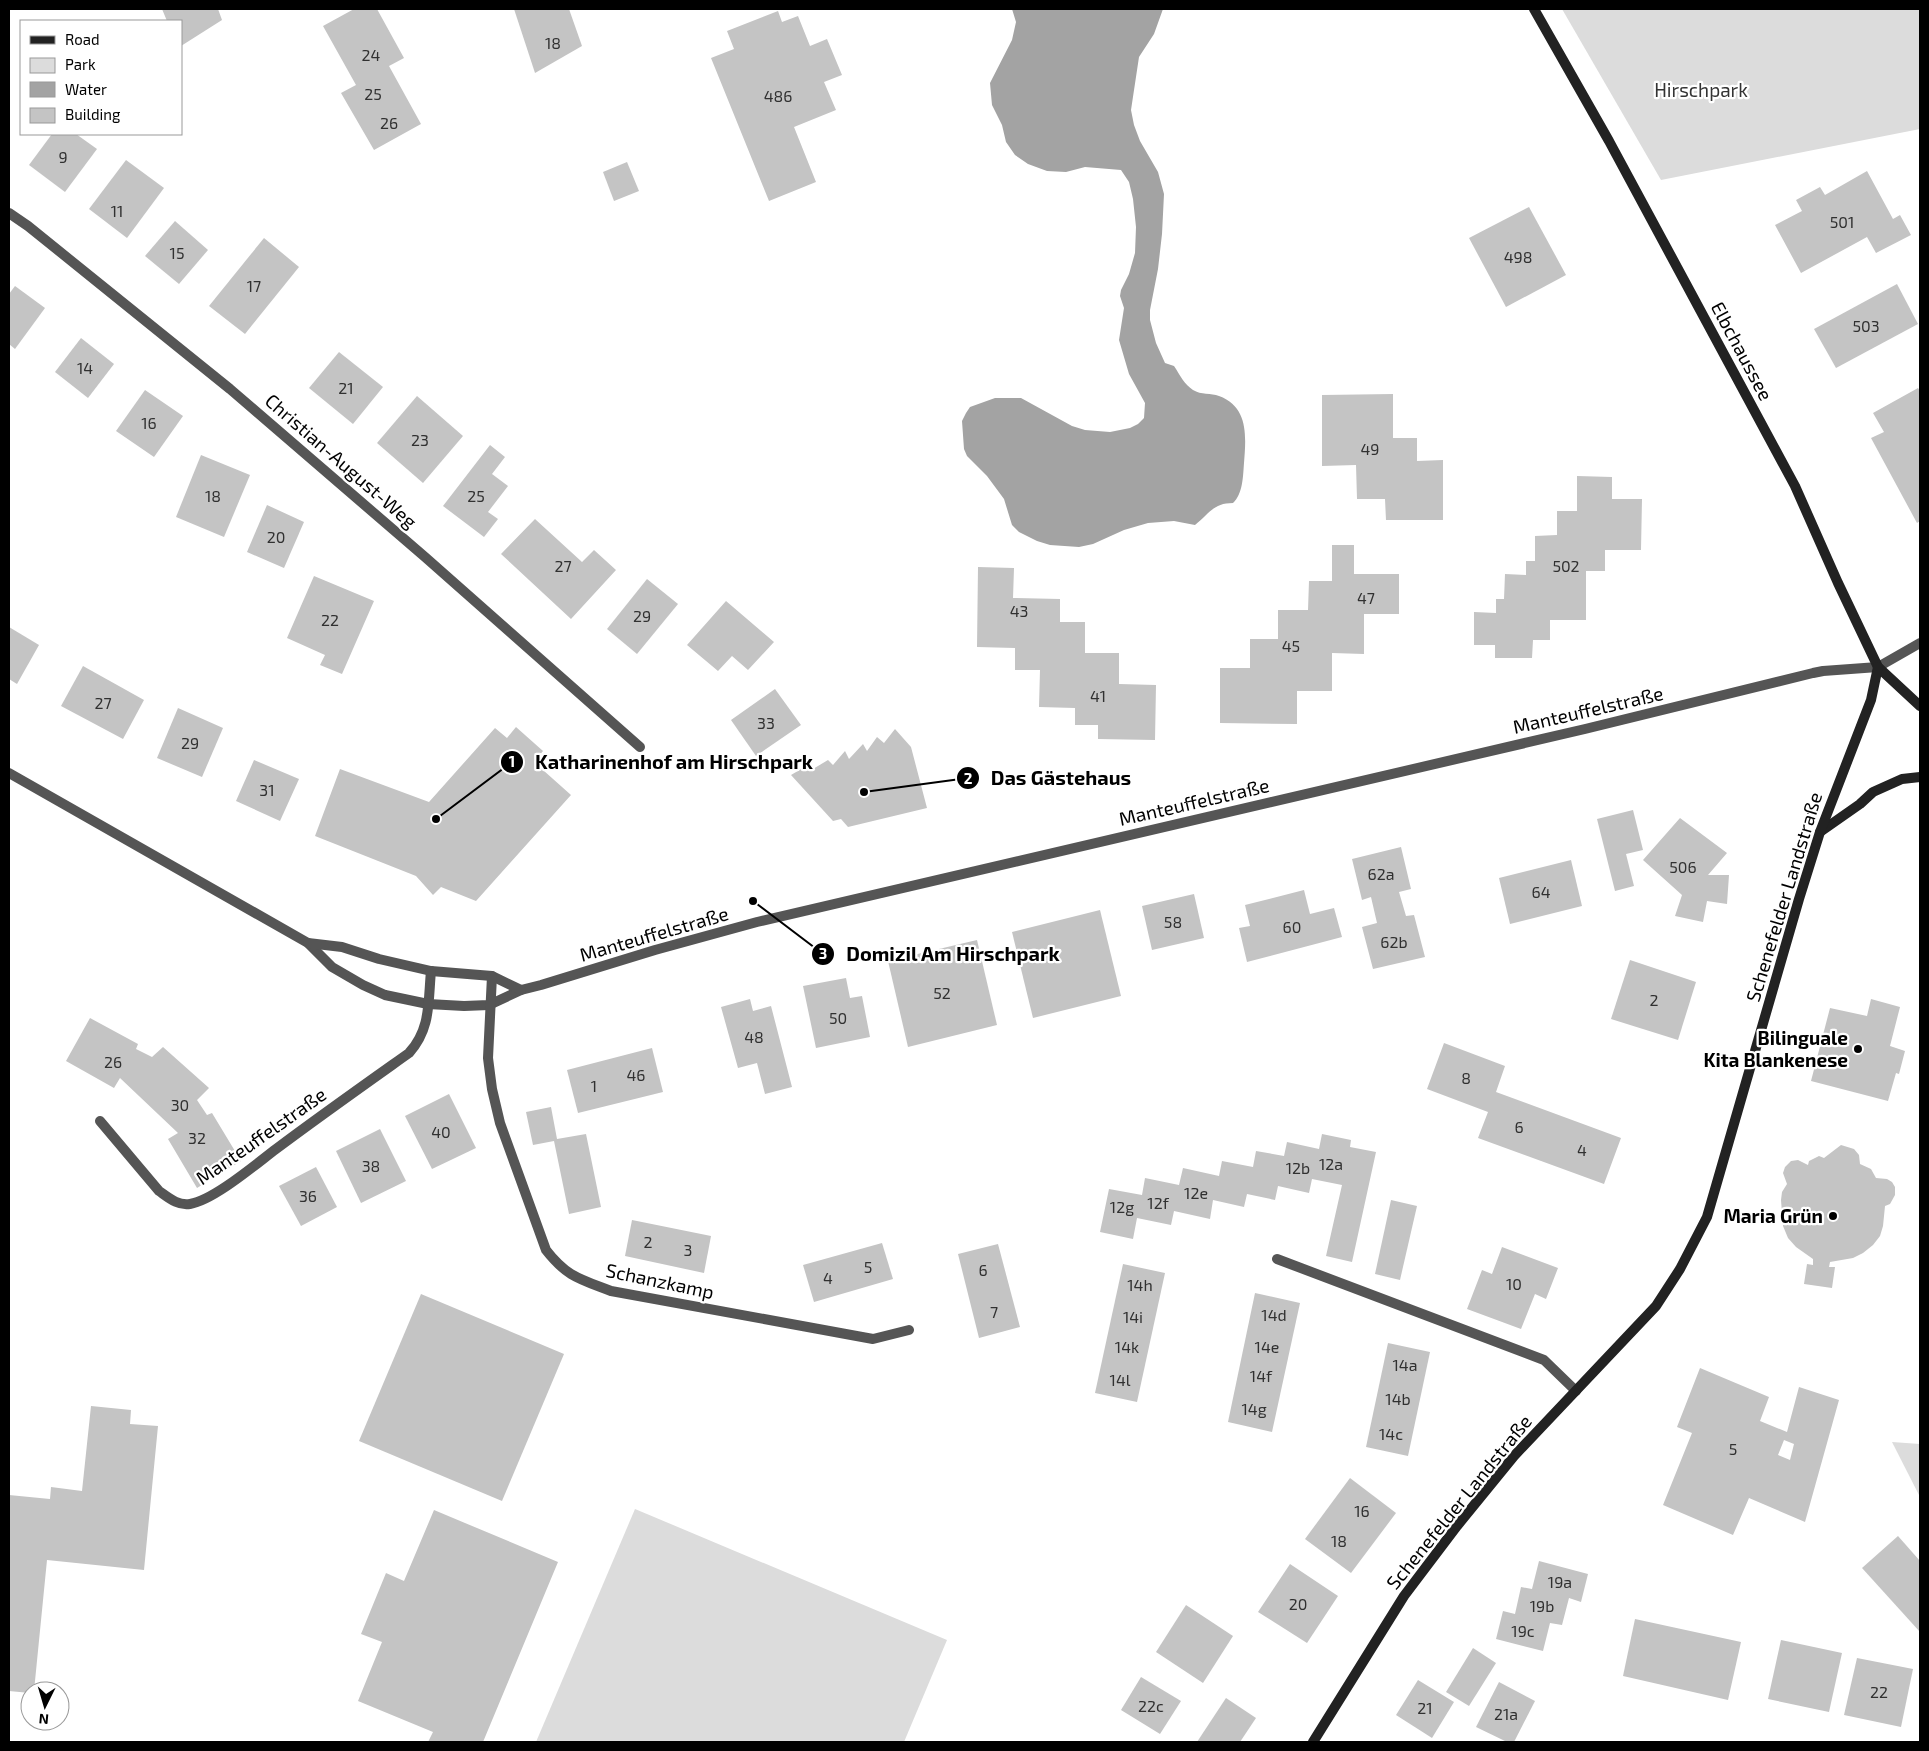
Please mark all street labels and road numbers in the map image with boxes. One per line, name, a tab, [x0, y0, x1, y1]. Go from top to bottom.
street label: Elbchaussee	[1707, 298, 1778, 404]
street label: Christian-August-Weg	[261, 388, 422, 533]
street label: Manteuffelstraße	[1510, 681, 1665, 738]
street label: Manteuffelstraße	[1116, 773, 1271, 830]
street label: Schenefelder Landstraße	[1741, 789, 1826, 1004]
street label: Manteuffelstraße	[577, 901, 731, 966]
street label: Manteuffelstraße	[191, 1082, 330, 1189]
street label: Schanzkamp	[604, 1258, 716, 1303]
street label: Schenefelder Landstraße	[1381, 1410, 1536, 1594]

